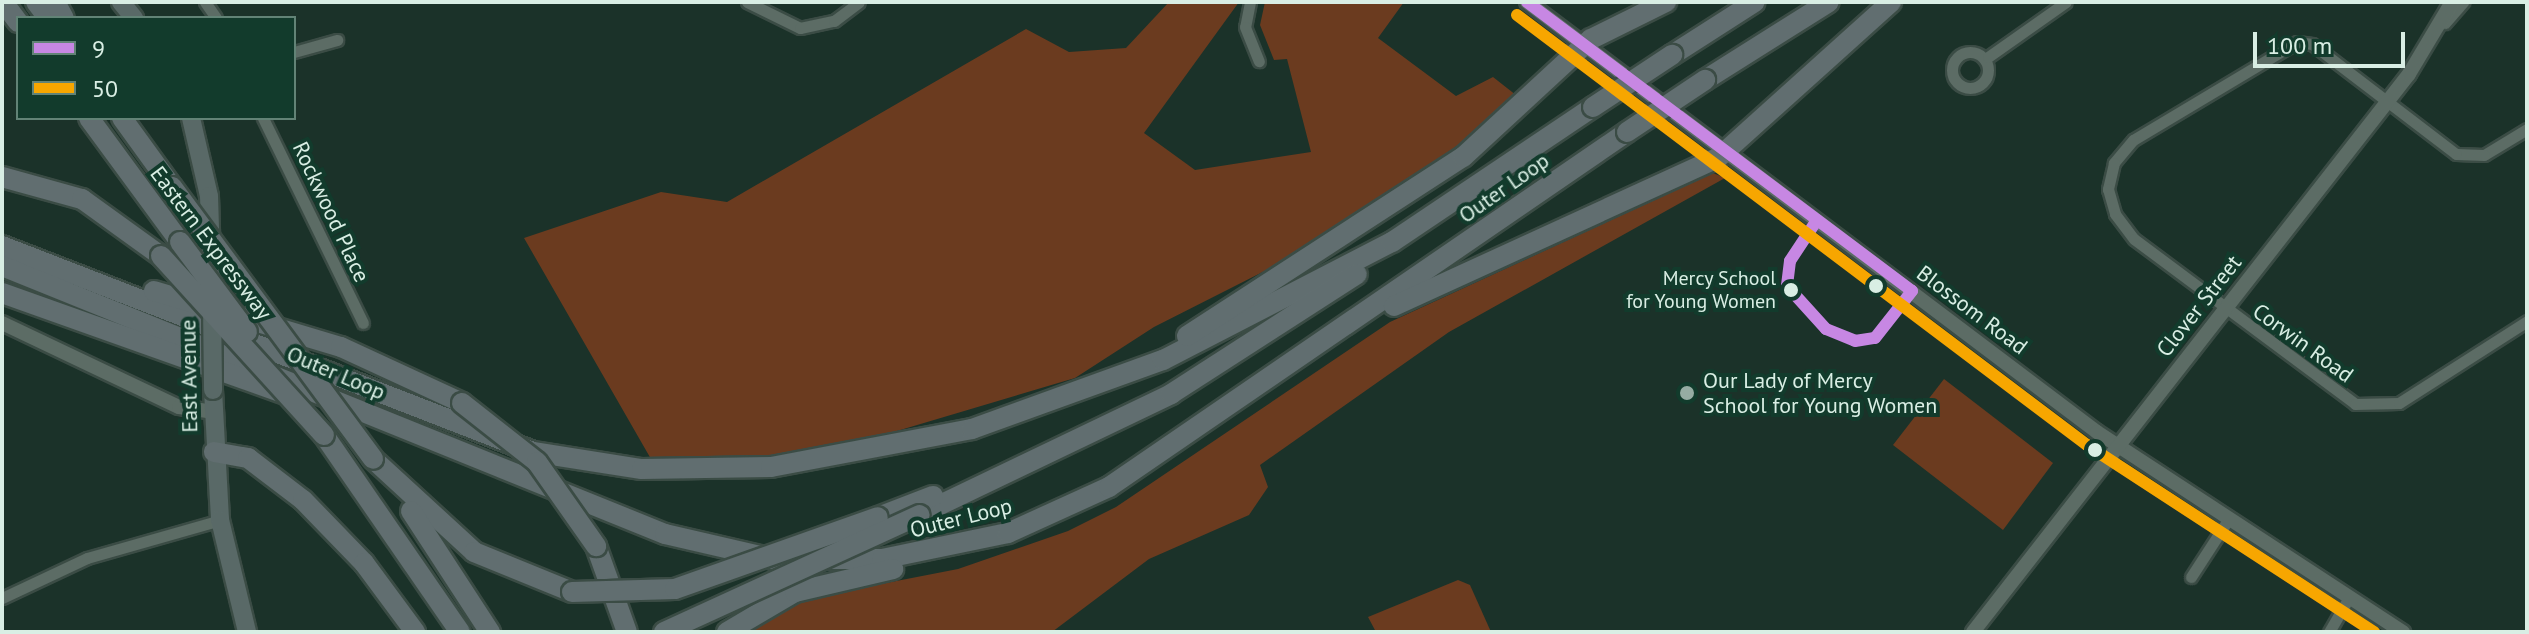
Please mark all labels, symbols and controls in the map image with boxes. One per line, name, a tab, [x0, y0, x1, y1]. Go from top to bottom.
legend	[16, 16, 296, 120]
scale bar	[2257, 16, 2409, 66]
text: 100 m	[2267, 30, 2332, 61]
text: 9	[92, 33, 105, 64]
text: 50	[92, 73, 118, 104]
street label: Rockwood Place	[287, 138, 375, 286]
street label: Outer Loop	[1454, 147, 1554, 229]
street label: Eastern Expressway	[145, 161, 277, 325]
street label: Clover Street	[2151, 250, 2247, 362]
street label: Blossom Road	[1911, 260, 2033, 360]
place label: Mercy School for Young Women	[1625, 266, 1776, 313]
unlabelled marker	[1868, 278, 1884, 294]
marker: Mercy School for Young Women	[1783, 282, 1799, 298]
street label: Corwin Road	[2248, 298, 2358, 388]
street label: East Avenue	[175, 319, 203, 433]
street label: Outer Loop	[283, 340, 389, 406]
place label: Our Lady of Mercy School for Young Women	[1703, 367, 1938, 418]
marker: Our Lady of Mercy School for Young Women	[1678, 384, 1696, 402]
unlabelled marker	[2087, 442, 2103, 458]
street label: Outer Loop	[907, 493, 1015, 543]

